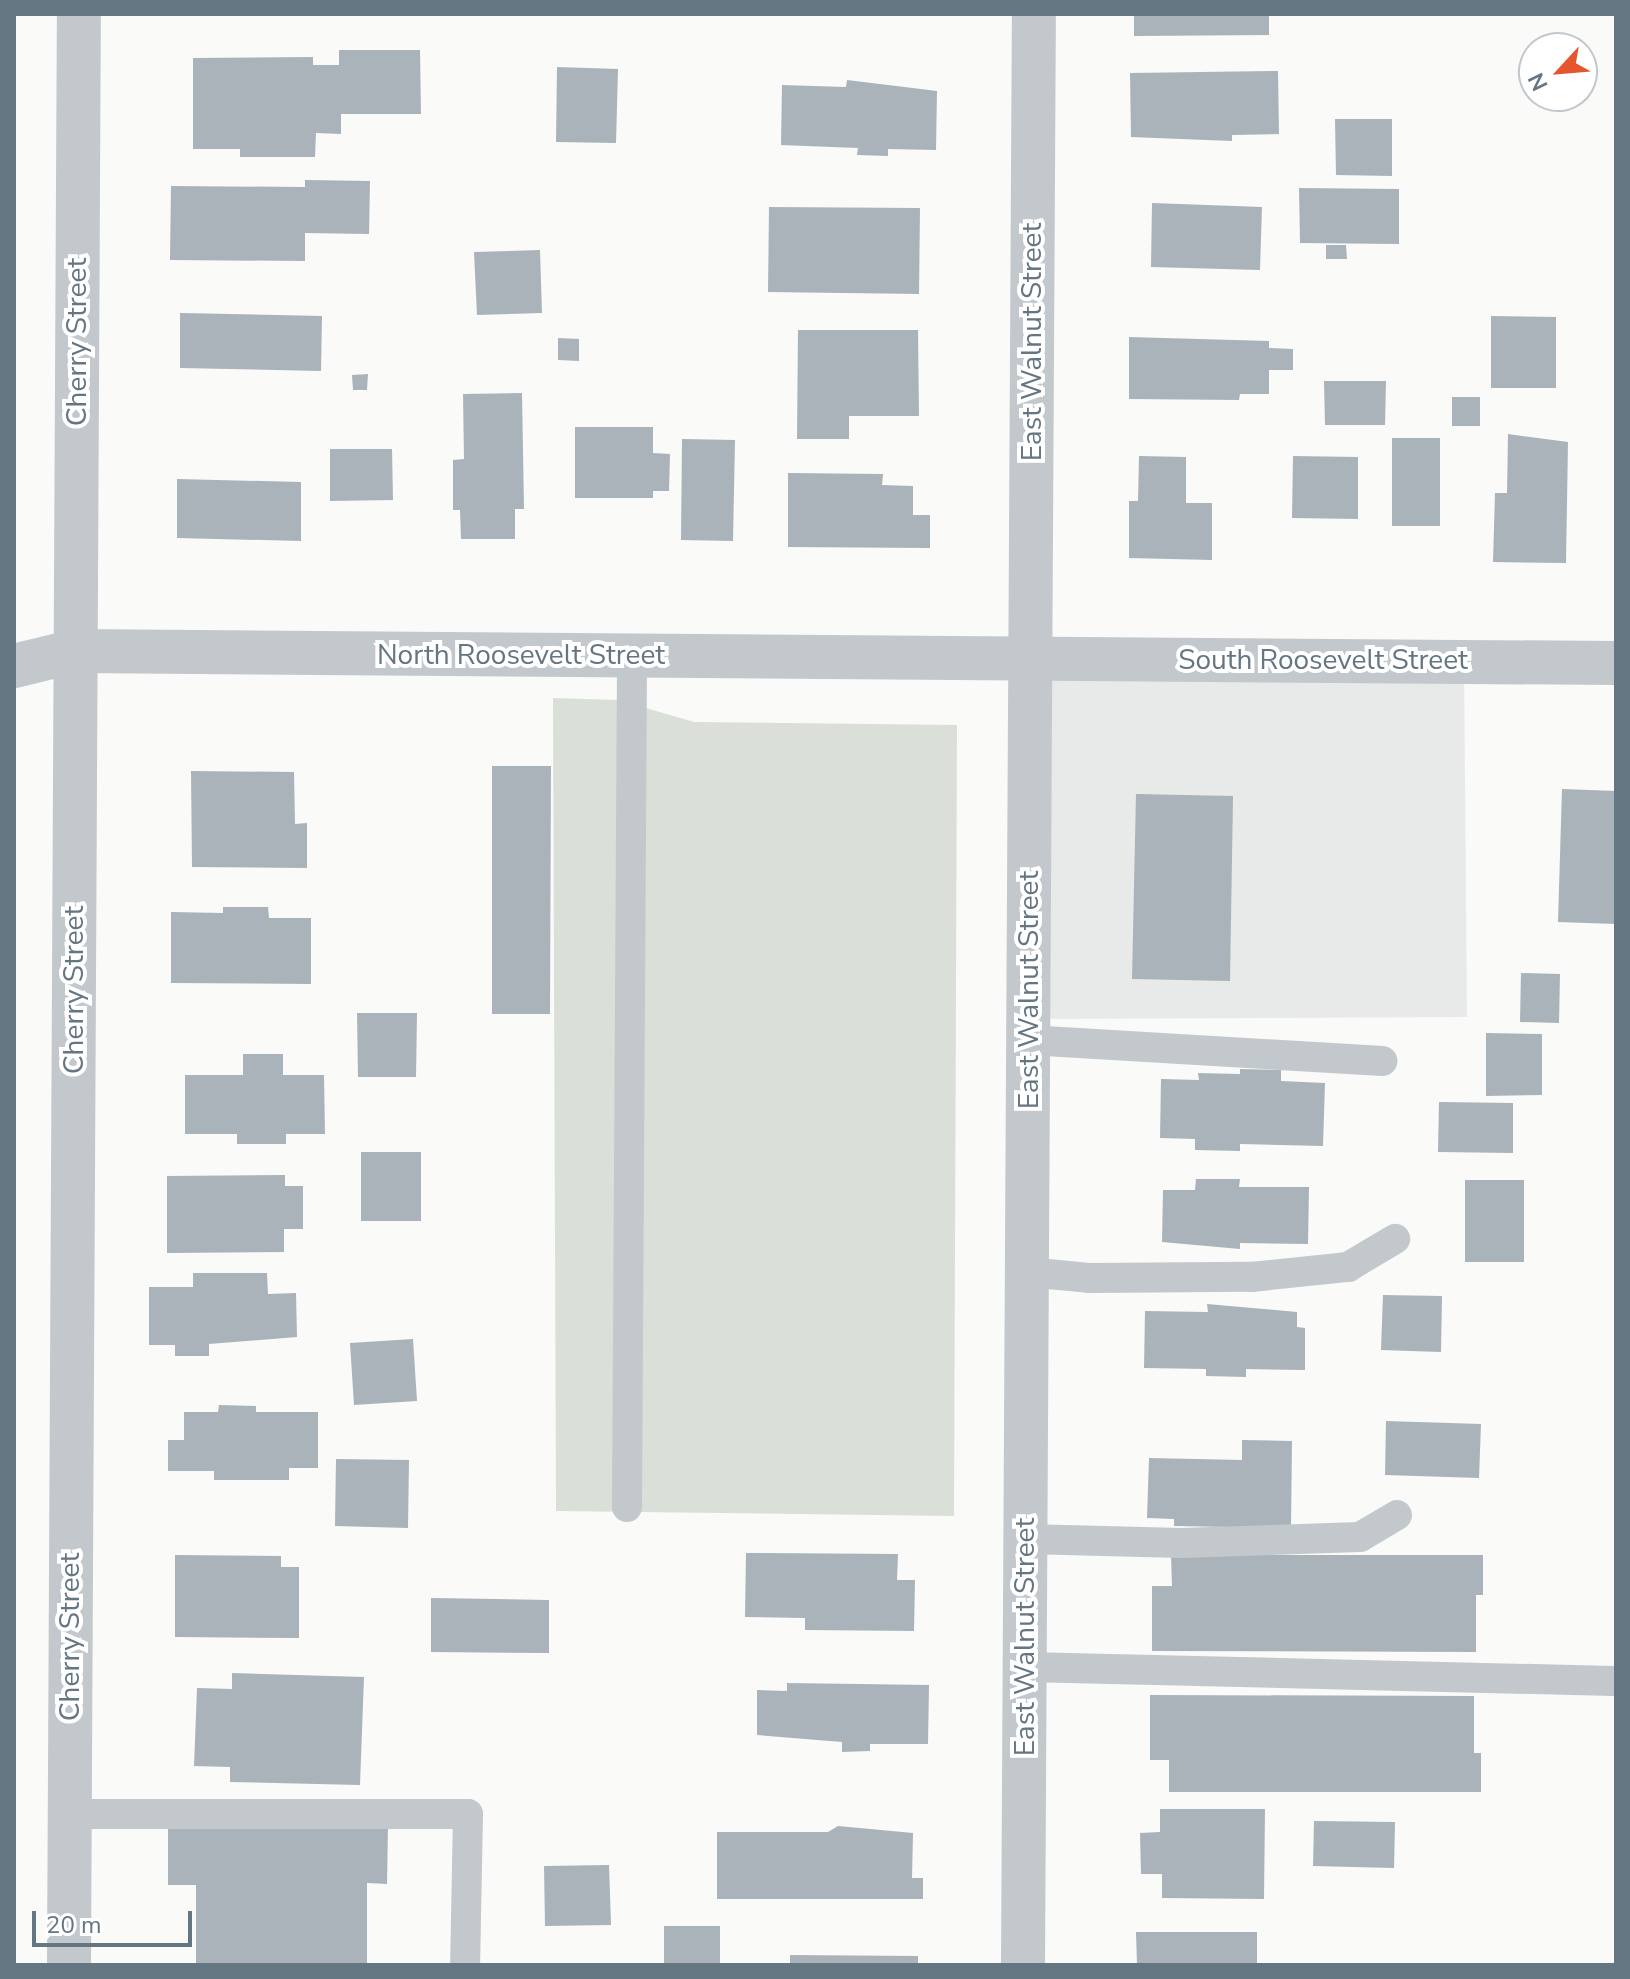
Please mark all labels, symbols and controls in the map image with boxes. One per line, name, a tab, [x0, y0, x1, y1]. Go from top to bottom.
north arrow	[1518, 32, 1598, 112]
text: N	[1521, 68, 1555, 96]
street label: East Walnut Street	[1015, 223, 1049, 461]
street label: Cherry Street	[60, 258, 94, 426]
street label: North Roosevelt Street	[377, 638, 665, 672]
street label: South Roosevelt Street	[1178, 643, 1468, 677]
street label: East Walnut Street	[1012, 871, 1046, 1109]
street label: Cherry Street	[57, 906, 91, 1074]
street label: East Walnut Street	[1008, 1518, 1042, 1756]
street label: Cherry Street	[53, 1553, 87, 1721]
scale bar	[36, 1895, 196, 1945]
text: 20 m	[46, 1909, 102, 1941]

